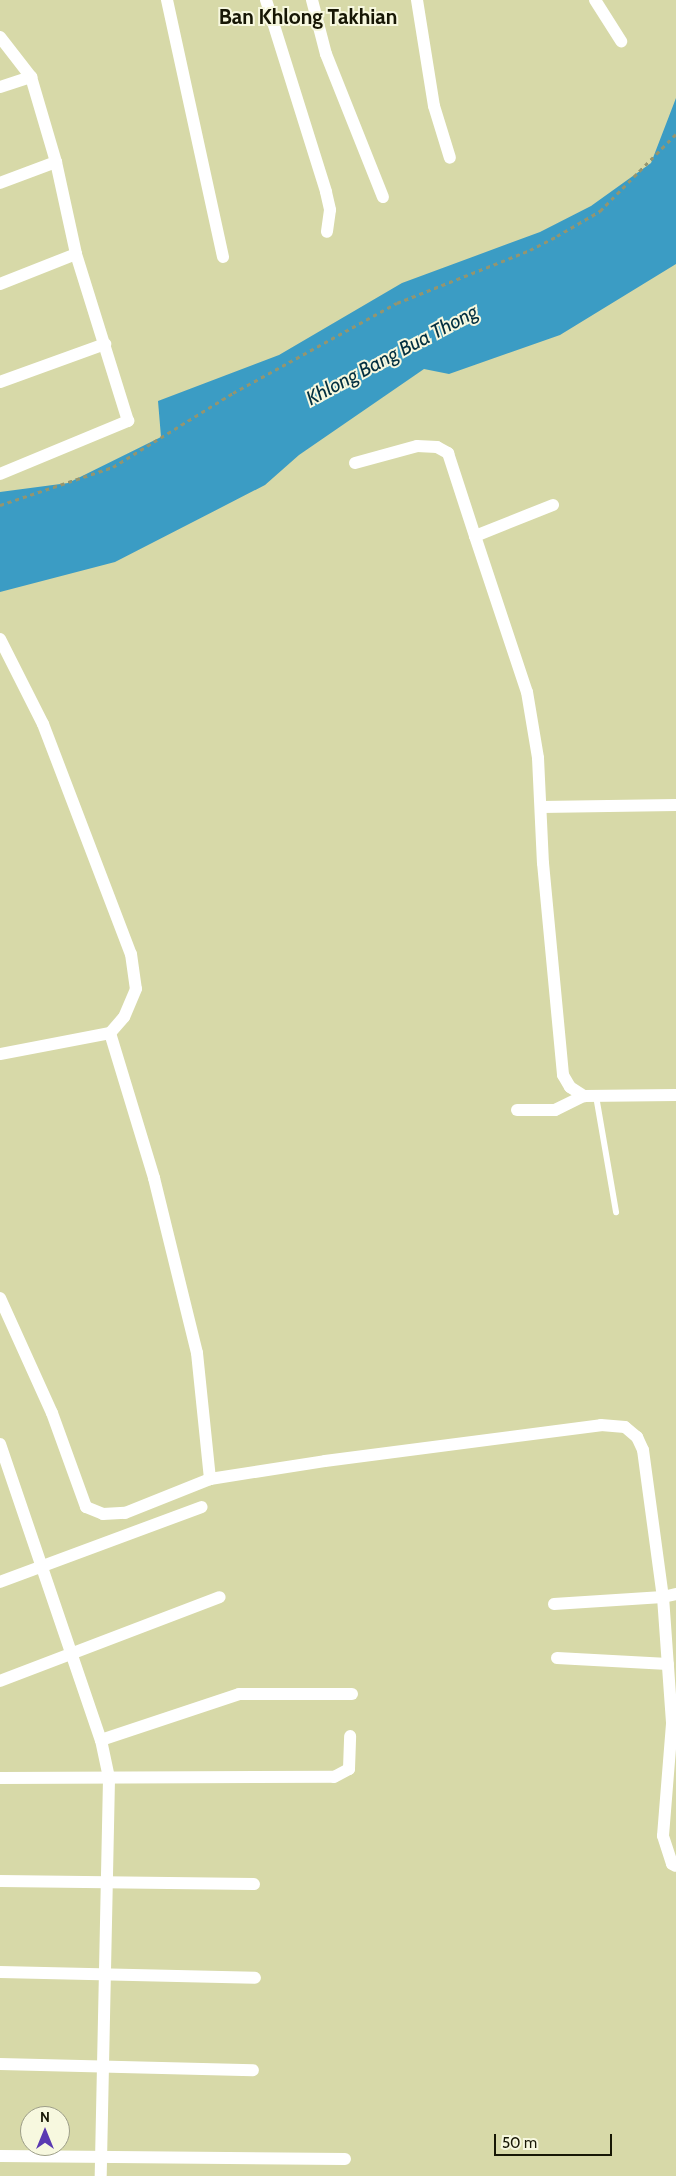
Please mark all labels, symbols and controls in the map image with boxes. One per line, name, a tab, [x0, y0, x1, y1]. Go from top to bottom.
district label: Ban Khlong Takhian	[219, 4, 397, 30]
water label: Khlong Bang Bua Thong	[302, 300, 482, 410]
north arrow	[20, 2106, 70, 2156]
text: N	[40, 2108, 50, 2126]
scale bar	[496, 2124, 614, 2156]
text: 50 m	[502, 2134, 537, 2152]

